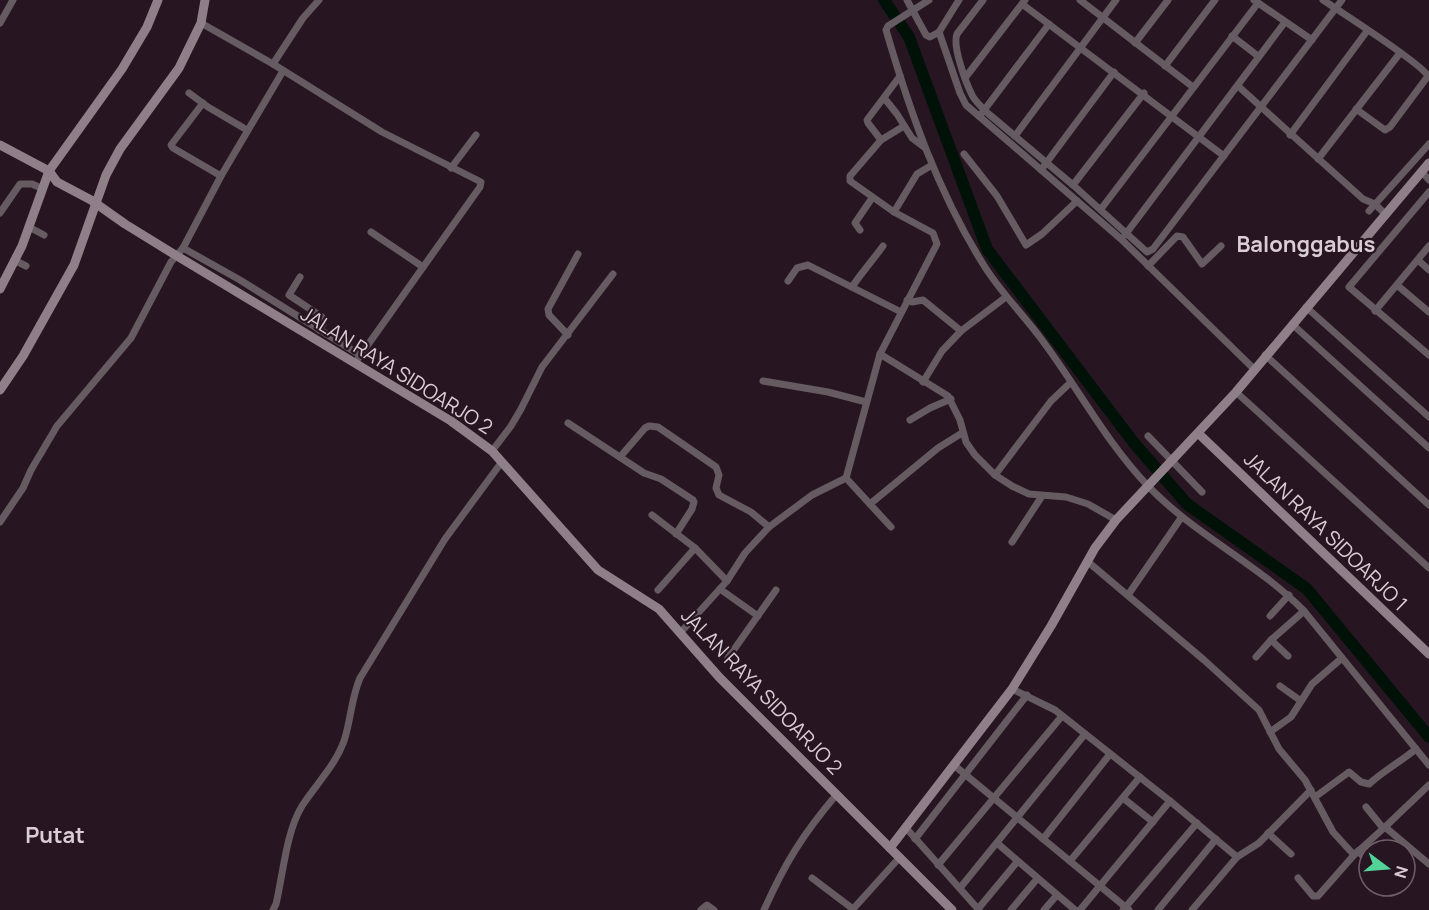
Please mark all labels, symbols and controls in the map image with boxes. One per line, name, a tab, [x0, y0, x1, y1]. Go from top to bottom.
district label: Balonggabus	[1236, 229, 1376, 259]
street label: JALAN RAYA SIDOARJO 2	[296, 300, 498, 440]
street label: JALAN RAYA SIDOARJO 1	[1238, 446, 1414, 616]
street label: JALAN RAYA SIDOARJO 2	[675, 602, 849, 780]
district label: Putat	[25, 820, 85, 850]
north arrow	[1357, 838, 1417, 898]
text: N	[1389, 864, 1414, 881]

